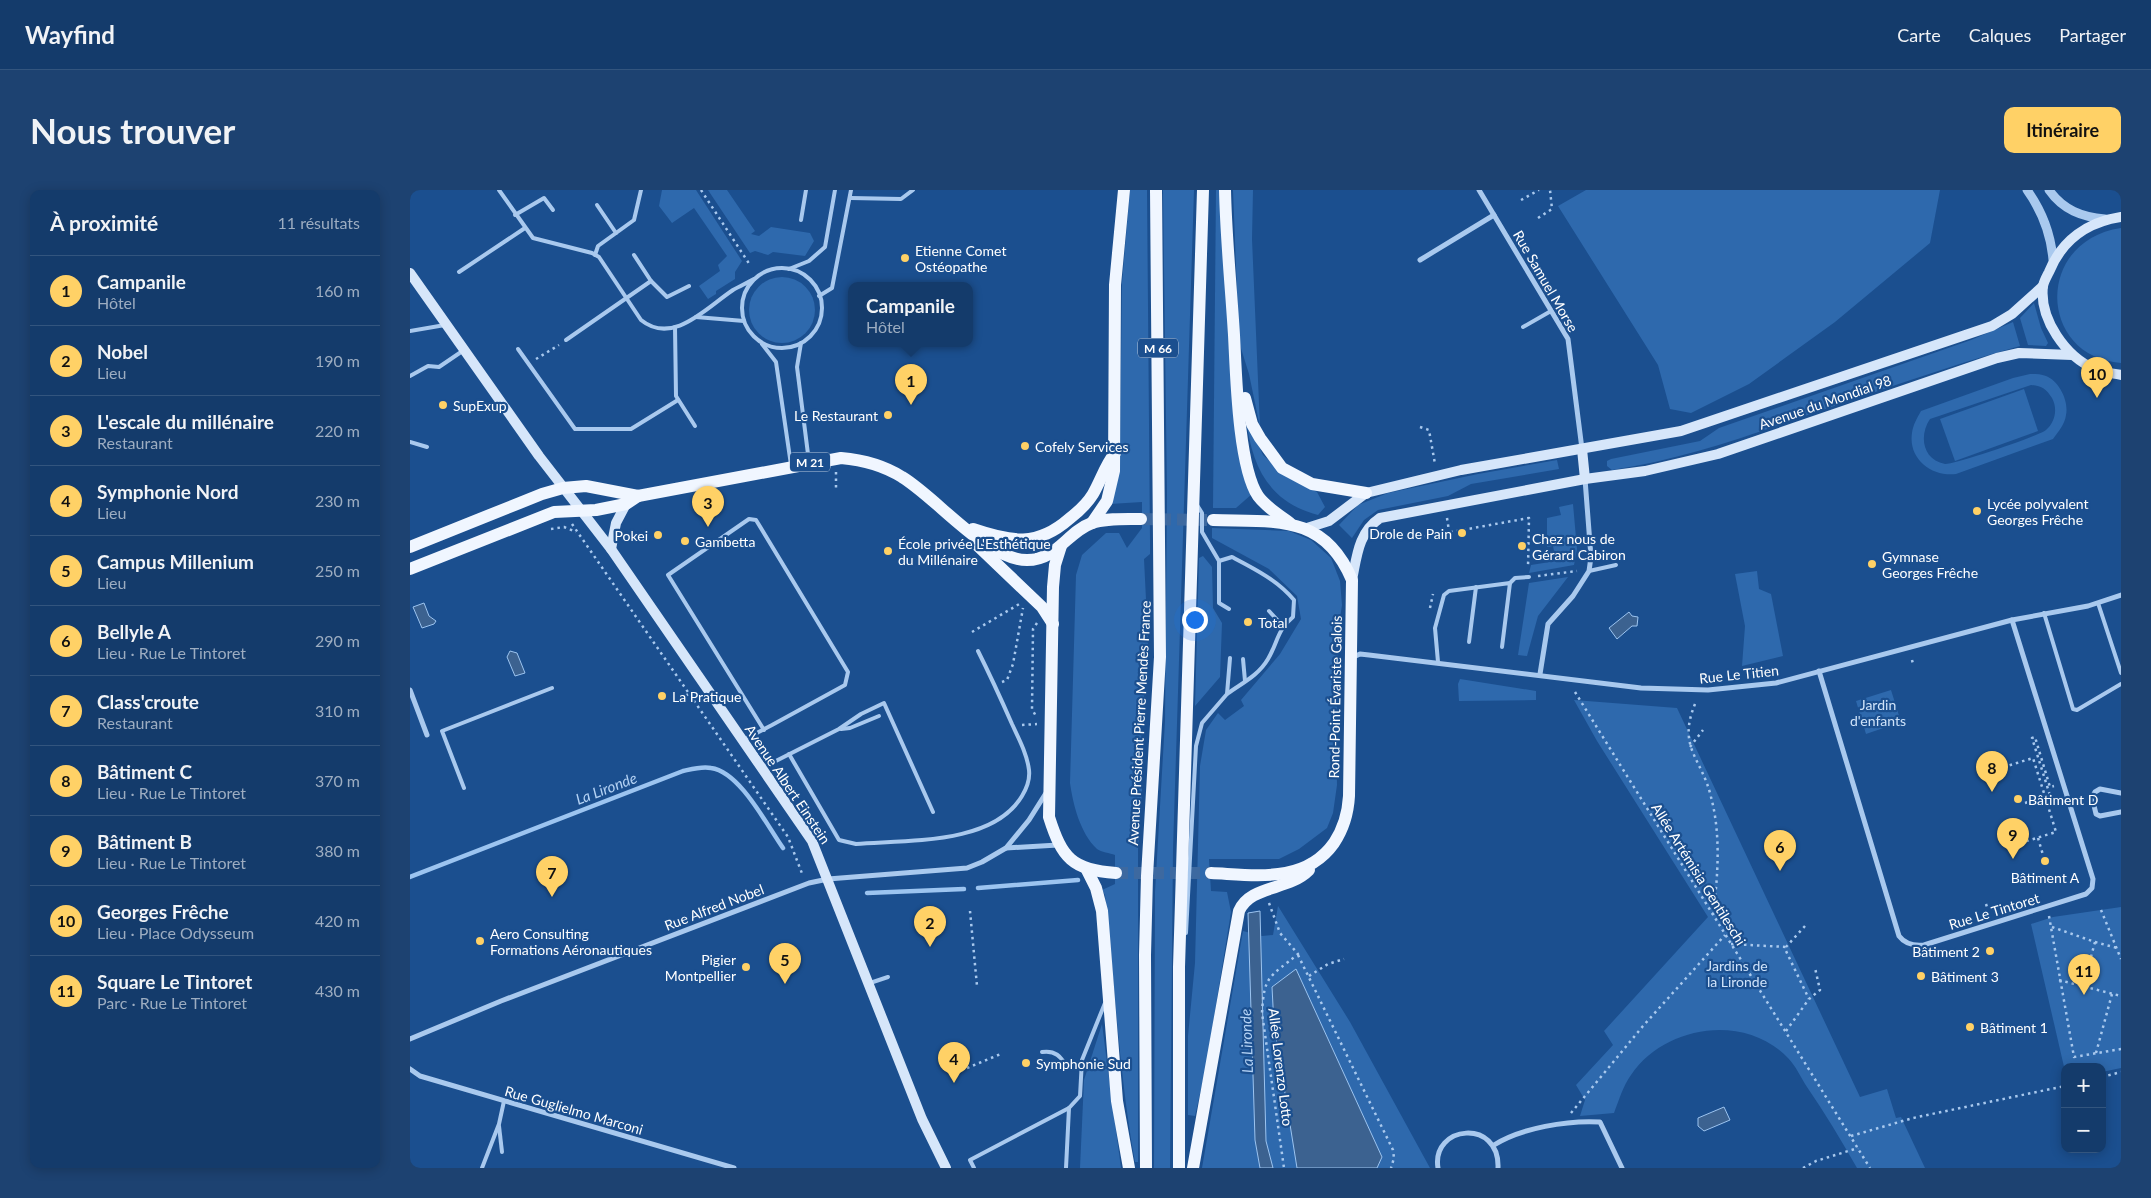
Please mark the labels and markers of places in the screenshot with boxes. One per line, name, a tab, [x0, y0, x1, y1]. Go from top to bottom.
place label: Etienne Comet Ostéopathe	[915, 242, 1006, 275]
marker: Etienne Comet Ostéopathe	[899, 252, 911, 264]
pin: 10	[2081, 357, 2113, 398]
pin: 1	[895, 364, 927, 405]
place label: SupExup	[453, 397, 507, 414]
marker: SupExup	[437, 399, 449, 411]
place label: Le Restaurant	[794, 407, 878, 424]
marker: Le Restaurant	[882, 409, 894, 421]
place label: Cofely Services	[1035, 438, 1128, 455]
marker: Cofely Services	[1019, 440, 1031, 452]
pin: 3	[692, 486, 724, 527]
place label: Lycée polyvalent Georges Frêche	[1987, 495, 2089, 528]
marker: Lycée polyvalent Georges Frêche	[1971, 505, 1983, 517]
place label: Drole de Pain	[1369, 525, 1452, 542]
place label: Pokei	[615, 527, 648, 544]
marker: Drole de Pain	[1456, 527, 1468, 539]
marker: Pokei	[652, 529, 664, 541]
place label: Chez nous de Gérard Cabiron	[1532, 530, 1626, 563]
place label: Gambetta	[695, 533, 755, 550]
marker: Gambetta	[679, 535, 691, 547]
place label: École privée L'Esthétique du Millénaire	[898, 535, 1051, 568]
marker: Chez nous de Gérard Cabiron	[1516, 540, 1528, 552]
marker: École privée L'Esthétique du Millénaire	[882, 545, 894, 557]
place label: Gymnase Georges Frêche	[1882, 548, 1978, 581]
marker: Gymnase Georges Frêche	[1866, 558, 1878, 570]
place label: Total	[1258, 614, 1288, 631]
marker: Total	[1242, 616, 1254, 628]
place label: La Pratique	[672, 688, 742, 705]
marker: La Pratique	[656, 690, 668, 702]
pin: 8	[1976, 751, 2008, 792]
place label: Bâtiment D	[2028, 791, 2098, 808]
marker: Bâtiment D	[2012, 793, 2024, 805]
pin: 9	[1997, 818, 2029, 859]
pin: 6	[1764, 830, 1796, 871]
marker: Bâtiment A	[2039, 855, 2051, 867]
pin: 7	[536, 856, 568, 897]
place label: Bâtiment A	[2011, 869, 2080, 886]
pin: 2	[914, 906, 946, 947]
place label: Aero Consulting Formations Aéronautiques	[490, 925, 652, 958]
marker: Aero Consulting Formations Aéronautiques	[474, 935, 486, 947]
pin: 5	[769, 943, 801, 984]
place label: Bâtiment 2	[1912, 943, 1980, 960]
marker: Bâtiment 2	[1984, 945, 1996, 957]
place label: Pigier Montpellier	[665, 951, 736, 984]
pin: 11	[2068, 954, 2100, 995]
marker: Pigier Montpellier	[740, 961, 752, 973]
place label: Bâtiment 3	[1931, 968, 1999, 985]
marker: Bâtiment 3	[1915, 970, 1927, 982]
place label: Bâtiment 1	[1980, 1019, 2048, 1036]
marker: Bâtiment 1	[1964, 1021, 1976, 1033]
pin: 4	[938, 1042, 970, 1083]
place label: Symphonie Sud	[1036, 1055, 1131, 1072]
marker: Symphonie Sud	[1020, 1057, 1032, 1069]

